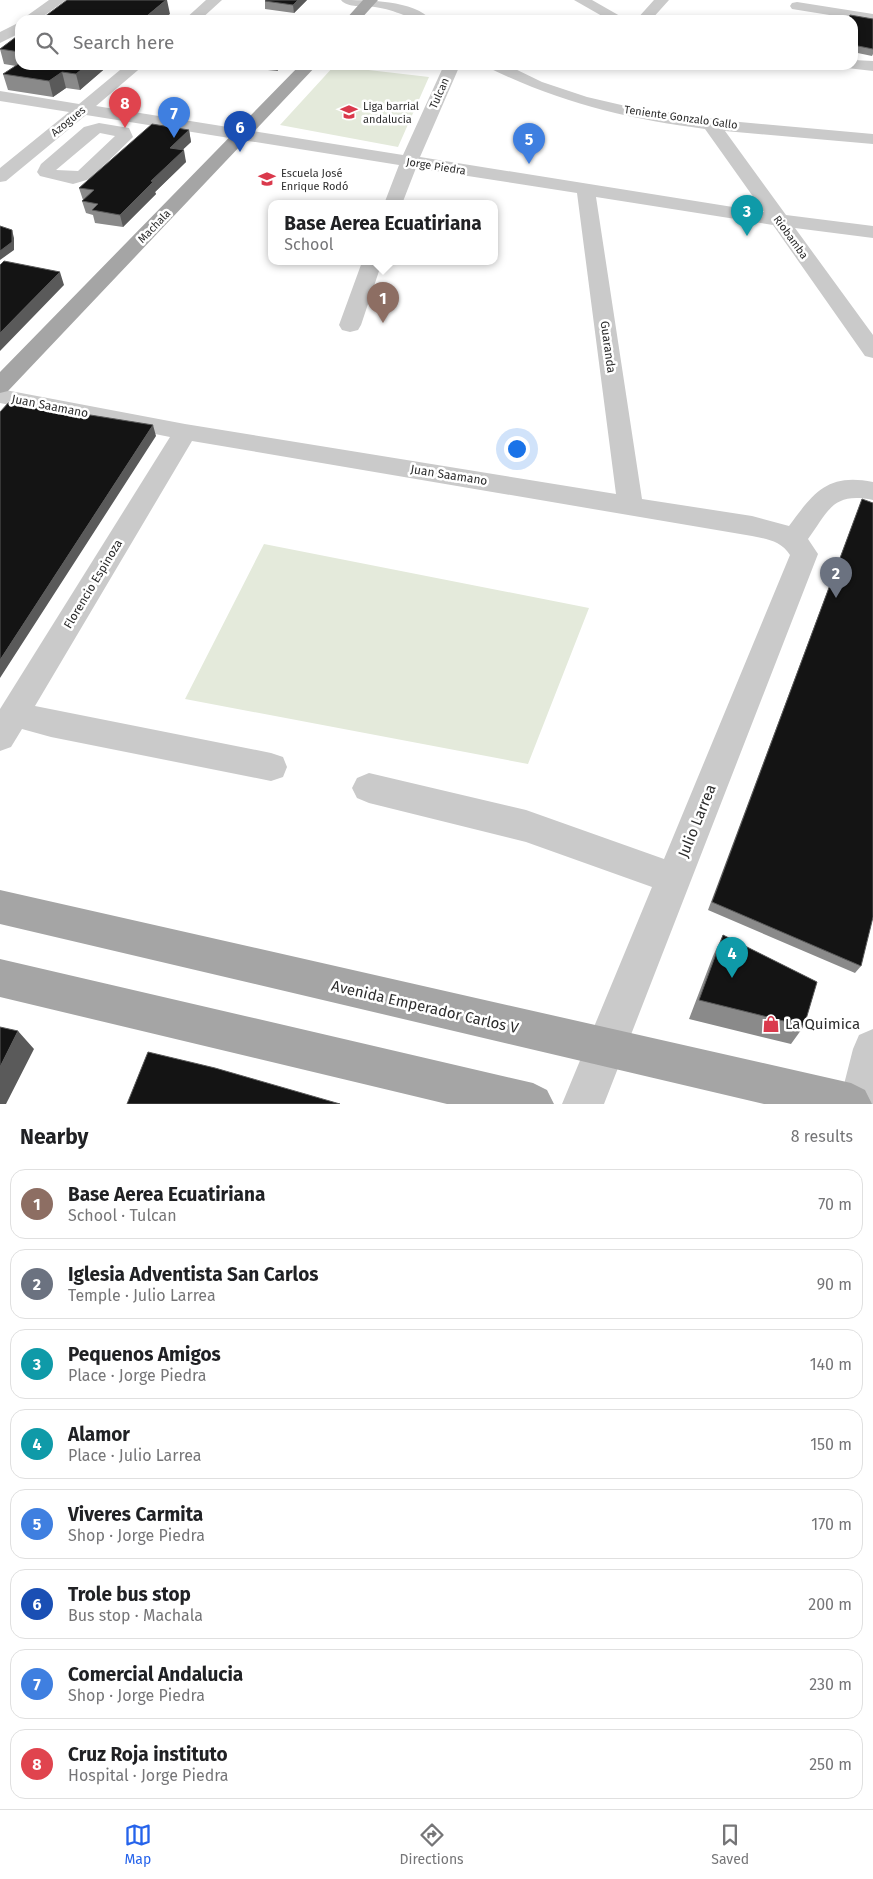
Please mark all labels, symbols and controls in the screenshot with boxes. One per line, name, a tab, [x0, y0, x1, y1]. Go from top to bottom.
search box	[15, 15, 858, 70]
icon: search	[33, 29, 61, 57]
text: Search here	[73, 31, 174, 54]
street label: Tulcan	[427, 76, 452, 111]
pin: 8	[109, 87, 141, 128]
pin: 7	[158, 97, 190, 138]
place label: Liga barrial andalucia	[363, 100, 419, 126]
school or university icon: Liga barrial andalucia	[339, 102, 359, 122]
street label: Teniente Gonzalo Gallo	[623, 103, 738, 132]
street label: Azogues	[48, 104, 88, 139]
pin: 6	[224, 111, 256, 152]
pin: 5	[513, 123, 545, 164]
street label: Jorge Piedra	[405, 155, 467, 178]
place label: Escuela José Enrique Rodó	[281, 167, 348, 193]
school or university icon: Escuela José Enrique Rodó	[257, 169, 277, 189]
pin: 3	[731, 195, 763, 236]
popup	[268, 200, 498, 265]
street label: Machala	[135, 207, 173, 246]
text: Base Aerea Ecuatiriana	[284, 212, 482, 235]
street label: Riobamba	[771, 213, 811, 262]
text: School	[284, 235, 333, 254]
pin: 1	[367, 282, 399, 323]
street label: Guaranda	[597, 320, 619, 374]
street label: Juan Saamano	[10, 392, 90, 420]
your location	[504, 436, 530, 462]
street label: Juan Saamano	[409, 462, 489, 488]
street label: Florencio Espinoza	[61, 537, 125, 631]
pin: 2	[820, 557, 852, 598]
street label: Julio Larrea	[674, 782, 720, 860]
pin: 4	[716, 937, 748, 978]
street label: Avenida Emperador Carlos V	[330, 977, 521, 1037]
shop icon: La Quimica	[761, 1014, 781, 1034]
place label: La Quimica	[785, 1015, 860, 1033]
text: Nearby	[20, 1124, 88, 1150]
text: 8 results	[791, 1127, 853, 1146]
text: Base Aerea Ecuatiriana	[68, 1183, 265, 1206]
text: 1	[33, 1195, 41, 1214]
text: 70 m	[818, 1195, 852, 1214]
text: School · Tulcan	[68, 1206, 177, 1225]
text: Iglesia Adventista San Carlos	[68, 1263, 318, 1286]
text: 2	[33, 1275, 41, 1294]
text: 90 m	[817, 1275, 852, 1294]
text: Temple · Julio Larrea	[68, 1286, 216, 1305]
text: Pequenos Amigos	[68, 1343, 221, 1366]
text: 3	[33, 1355, 41, 1374]
text: 140 m	[810, 1355, 852, 1374]
text: Place · Jorge Piedra	[68, 1366, 206, 1385]
text: Alamor	[68, 1423, 130, 1446]
text: 4	[32, 1435, 42, 1454]
text: 150 m	[810, 1435, 852, 1454]
text: Place · Julio Larrea	[68, 1446, 201, 1465]
text: Viveres Carmita	[68, 1503, 203, 1526]
text: 5	[33, 1515, 41, 1534]
text: 170 m	[811, 1515, 852, 1534]
text: Shop · Jorge Piedra	[68, 1526, 205, 1545]
text: Trole bus stop	[68, 1583, 191, 1606]
text: 6	[32, 1595, 42, 1614]
text: 200 m	[808, 1595, 852, 1614]
text: Bus stop · Machala	[68, 1606, 203, 1625]
text: Comercial Andalucia	[68, 1663, 243, 1686]
text: 7	[33, 1675, 41, 1694]
text: 230 m	[809, 1675, 852, 1694]
text: Shop · Jorge Piedra	[68, 1686, 205, 1705]
text: Cruz Roja instituto	[68, 1743, 228, 1766]
text: 8	[32, 1755, 42, 1774]
text: 250 m	[809, 1755, 852, 1774]
text: Hospital · Jorge Piedra	[68, 1766, 229, 1785]
tab: Map	[124, 1821, 152, 1868]
tab: Directions	[399, 1821, 464, 1868]
tab: Saved	[711, 1821, 749, 1868]

